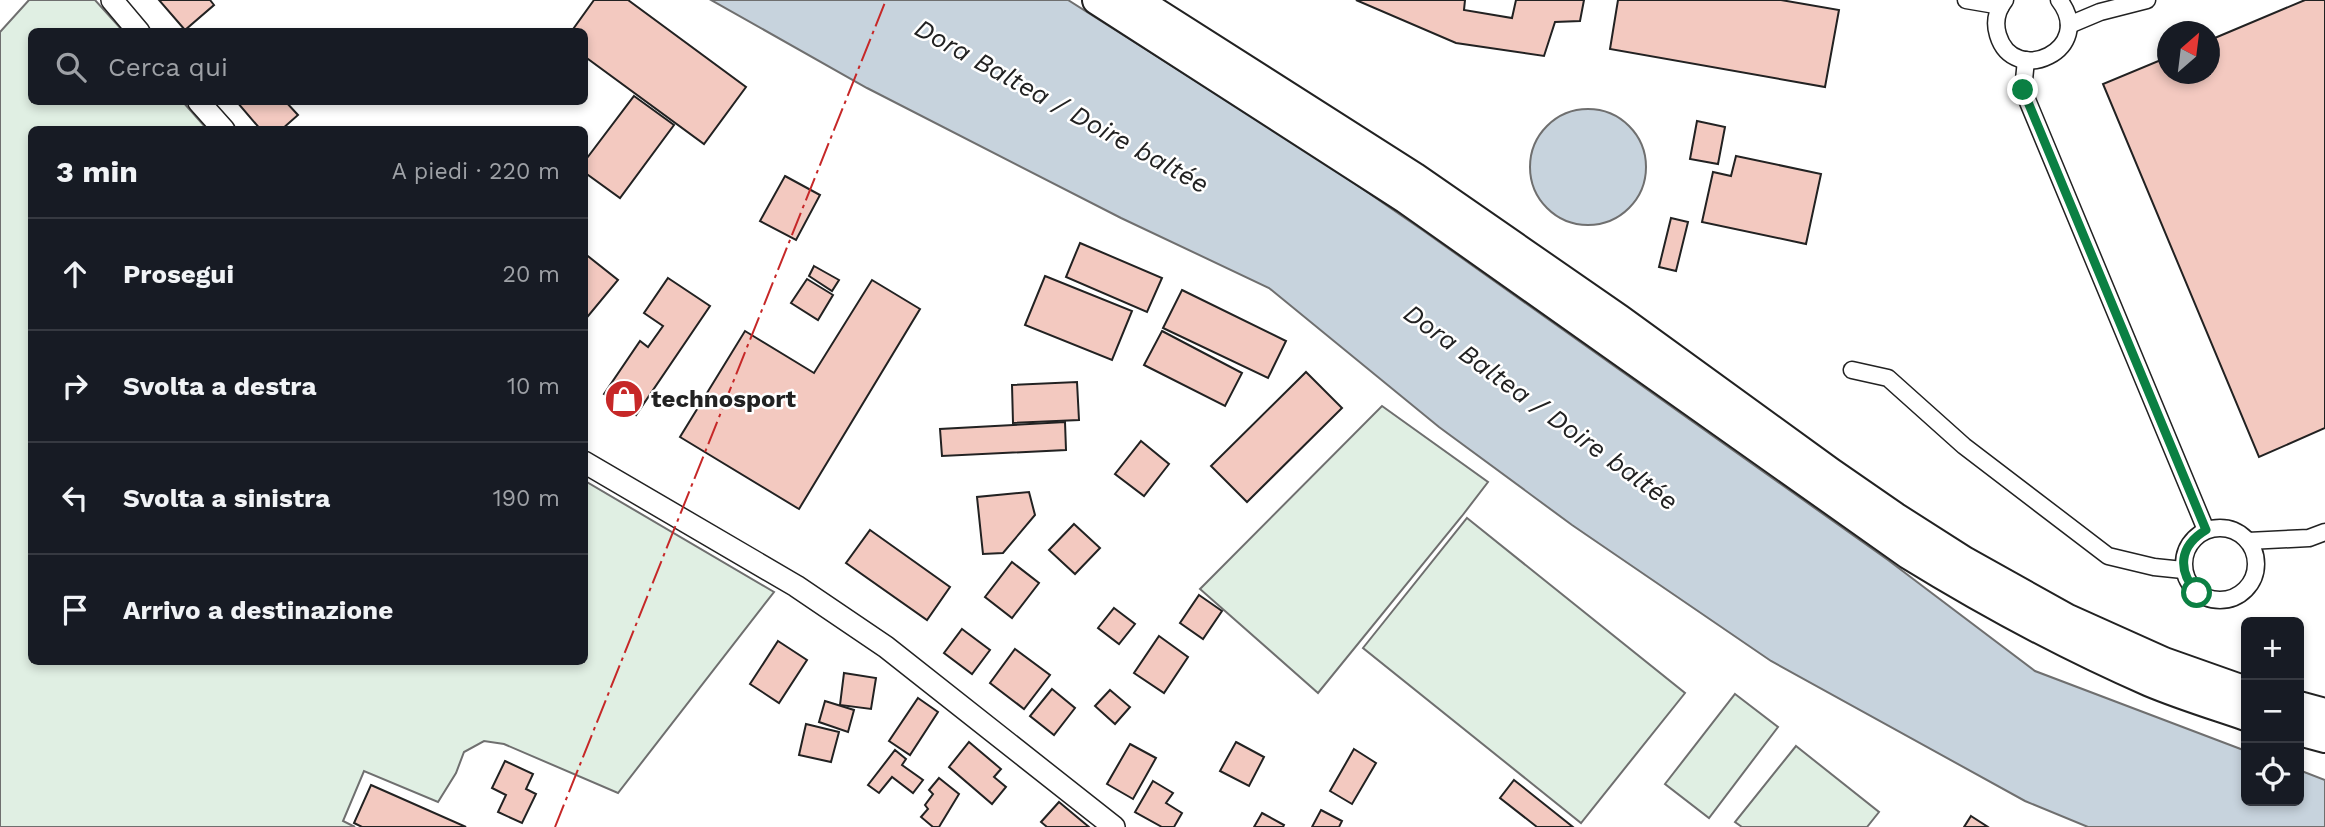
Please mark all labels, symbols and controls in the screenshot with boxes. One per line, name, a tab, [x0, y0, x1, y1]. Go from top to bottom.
water label: Dora Baltea / Doire baltée	[910, 13, 1214, 199]
north arrow	[2157, 21, 2220, 84]
search box	[28, 28, 588, 105]
icon: search	[52, 48, 90, 86]
text: Cerca qui	[108, 52, 228, 82]
route end	[2007, 74, 2038, 105]
text: 3 min	[56, 154, 138, 189]
text: A piedi · 220 m	[392, 158, 560, 185]
icon: ahead	[56, 255, 94, 293]
text: Prosegui	[123, 259, 234, 289]
text: 20 m	[503, 261, 560, 288]
water label: Dora Baltea / Doire baltée	[1398, 298, 1684, 516]
icon: right	[56, 367, 94, 405]
text: Svolta a destra	[123, 371, 316, 401]
text: 10 m	[507, 373, 560, 400]
shop icon: technosport	[603, 378, 645, 420]
place label: technosport	[651, 385, 796, 413]
icon: left	[56, 479, 94, 517]
text: Svolta a sinistra	[123, 483, 330, 513]
text: 190 m	[493, 485, 560, 512]
route start	[2181, 577, 2212, 608]
icon: arrive	[56, 591, 94, 629]
text: Arrivo a destinazione	[123, 595, 393, 625]
map controls	[2241, 617, 2304, 806]
button: +	[2241, 617, 2304, 680]
button: −	[2241, 680, 2304, 743]
button: locate	[2241, 743, 2304, 806]

